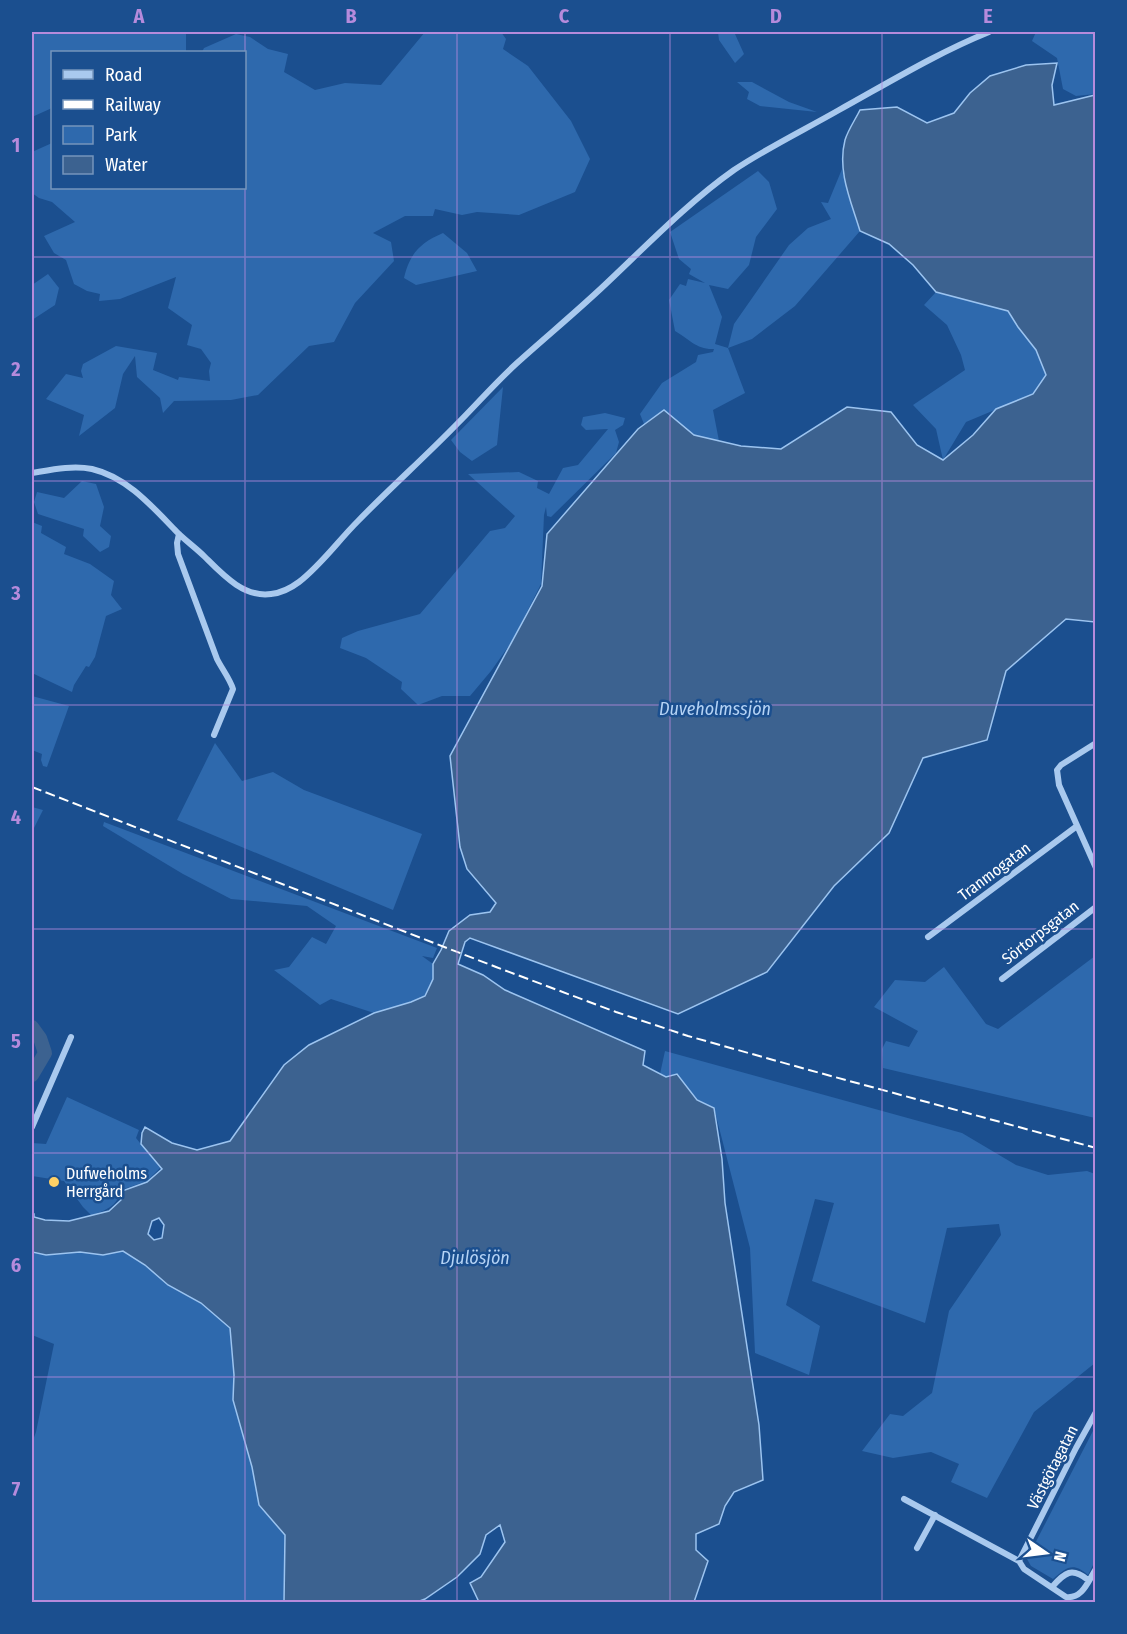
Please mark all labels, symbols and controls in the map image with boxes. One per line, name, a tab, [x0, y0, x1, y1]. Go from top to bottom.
text: A	[133, 4, 146, 28]
text: B	[345, 4, 357, 28]
text: C	[559, 4, 570, 28]
text: D	[770, 4, 782, 28]
text: E	[983, 4, 993, 28]
legend	[51, 51, 246, 189]
text: Road	[105, 64, 142, 86]
text: Railway	[105, 94, 161, 116]
text: Park	[105, 124, 138, 146]
text: 1	[12, 133, 20, 157]
text: Water	[105, 154, 148, 176]
text: 2	[10, 357, 21, 381]
text: 3	[10, 581, 21, 605]
water label: Duveholmssjön	[659, 698, 771, 720]
text: 4	[11, 805, 21, 829]
street label: Tranmogatan	[954, 838, 1034, 905]
street label: Sörtorpsgatan	[998, 896, 1083, 968]
text: 5	[11, 1029, 21, 1053]
place label: Dufweholms Herrgård	[66, 1164, 147, 1201]
marker: Dufweholms Herrgård	[47, 1175, 61, 1189]
water label: Djulösjön	[440, 1247, 510, 1269]
text: 6	[11, 1253, 21, 1277]
street label: Västgötagatan	[1023, 1422, 1082, 1513]
text: 7	[12, 1477, 21, 1501]
north arrow	[1016, 1523, 1076, 1583]
text: N	[1050, 1550, 1070, 1563]

